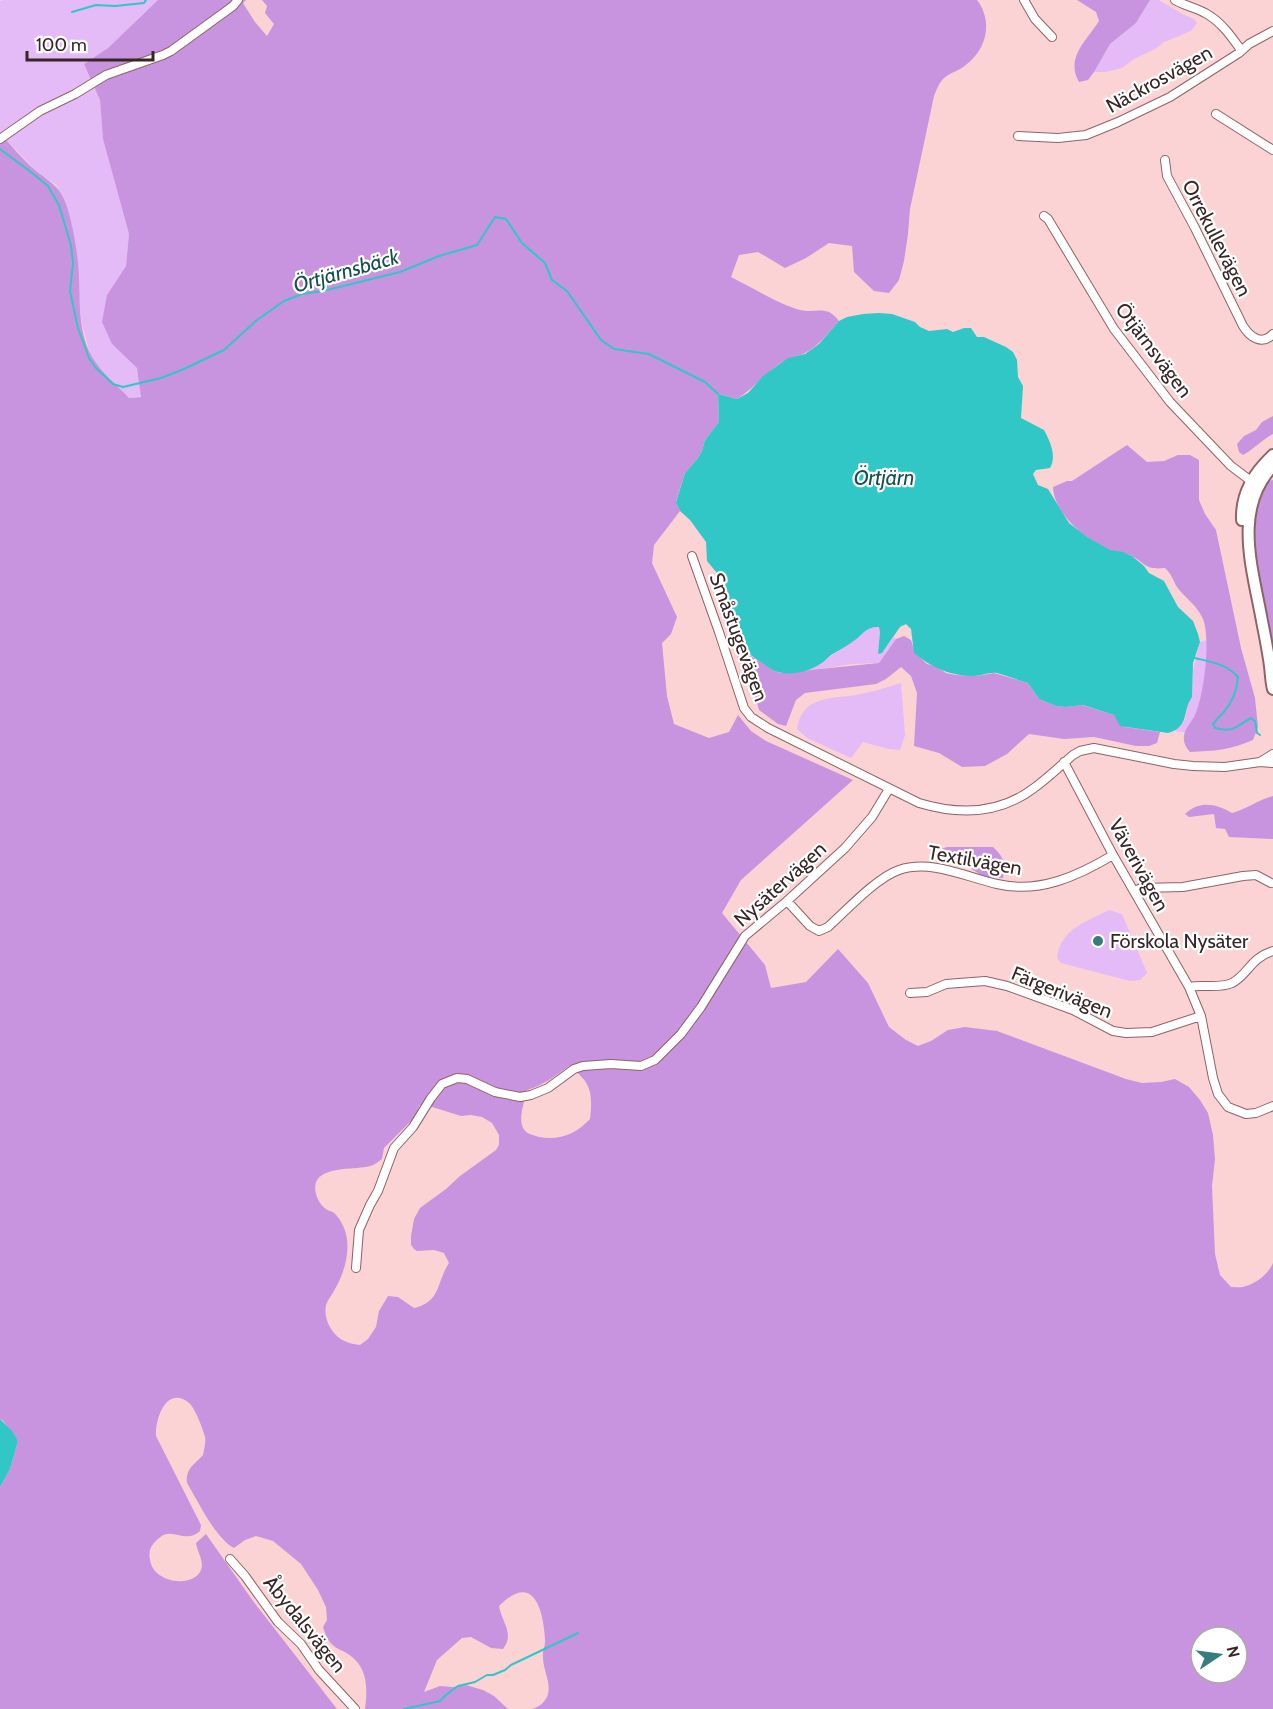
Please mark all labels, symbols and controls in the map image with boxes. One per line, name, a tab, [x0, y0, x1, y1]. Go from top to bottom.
scale bar	[27, 24, 153, 62]
text: 100 m	[36, 34, 87, 56]
street label: Näckrosvägen	[1102, 40, 1216, 118]
street label: Orrekullevägen	[1177, 176, 1257, 300]
water label: Örtjärnsbäck	[290, 243, 403, 298]
street label: Ötjärnsvägen	[1111, 298, 1197, 402]
water label: Örtjärn	[854, 465, 914, 491]
street label: Småstugevägen	[705, 569, 773, 705]
street label: Väverivägen	[1104, 815, 1174, 915]
street label: Nysätervägen	[729, 836, 831, 932]
street label: Textilvägen	[926, 840, 1024, 880]
place label: Förskola Nysäter	[1110, 929, 1249, 953]
marker: Förskola Nysäter	[1091, 934, 1105, 948]
street label: Färgerivägen	[1008, 961, 1116, 1023]
street label: Åbydalsvägen	[259, 1571, 351, 1677]
north arrow	[1189, 1625, 1249, 1685]
text: N	[1223, 1644, 1244, 1659]

